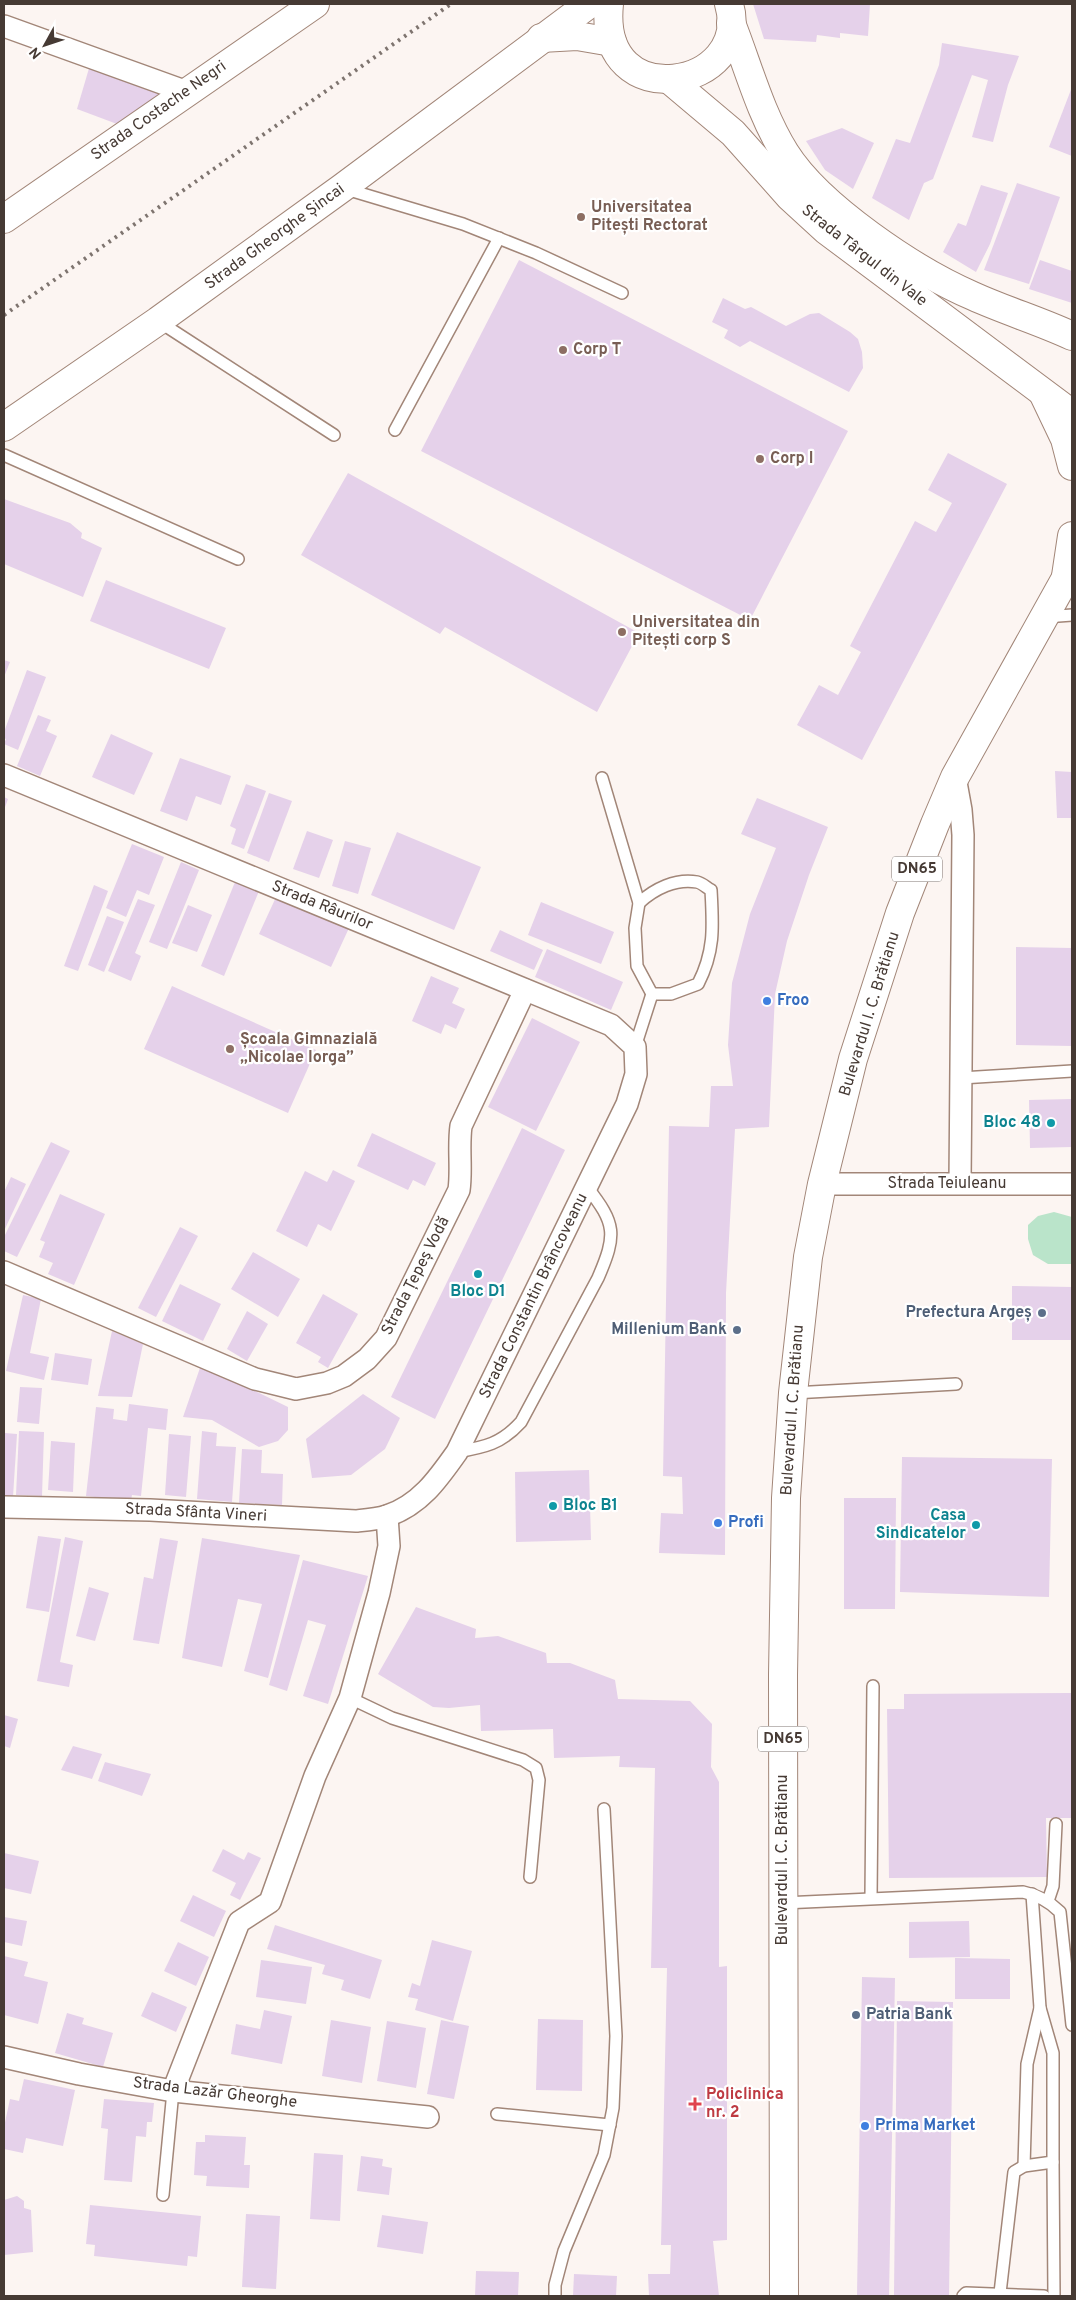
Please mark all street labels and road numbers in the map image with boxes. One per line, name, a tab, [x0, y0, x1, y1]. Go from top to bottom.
street label: Strada Costache Negri	[87, 57, 231, 165]
street label: Strada Gheorghe Șincai	[201, 179, 349, 295]
street label: Strada Târgul din Vale	[797, 201, 931, 311]
road number: DN65	[892, 856, 942, 882]
street label: Strada Râurilor	[269, 877, 375, 935]
street label: Bulevardul I. C. Brătianu	[835, 929, 905, 1099]
street label: Strada Teiuleanu	[888, 1174, 1006, 1194]
street label: Strada Constantin Brâncoveanu	[475, 1190, 593, 1402]
street label: Strada Țepeș Vodă	[377, 1213, 455, 1339]
street label: Bulevardul I. C. Brătianu	[777, 1324, 809, 1496]
street label: Strada Sfânta Vineri	[124, 1499, 268, 1527]
road number: DN65	[758, 1726, 808, 1752]
street label: Bulevardul I. C. Brătianu	[773, 1774, 793, 1946]
street label: Strada Lazăr Gheorghe	[132, 2073, 298, 2113]

